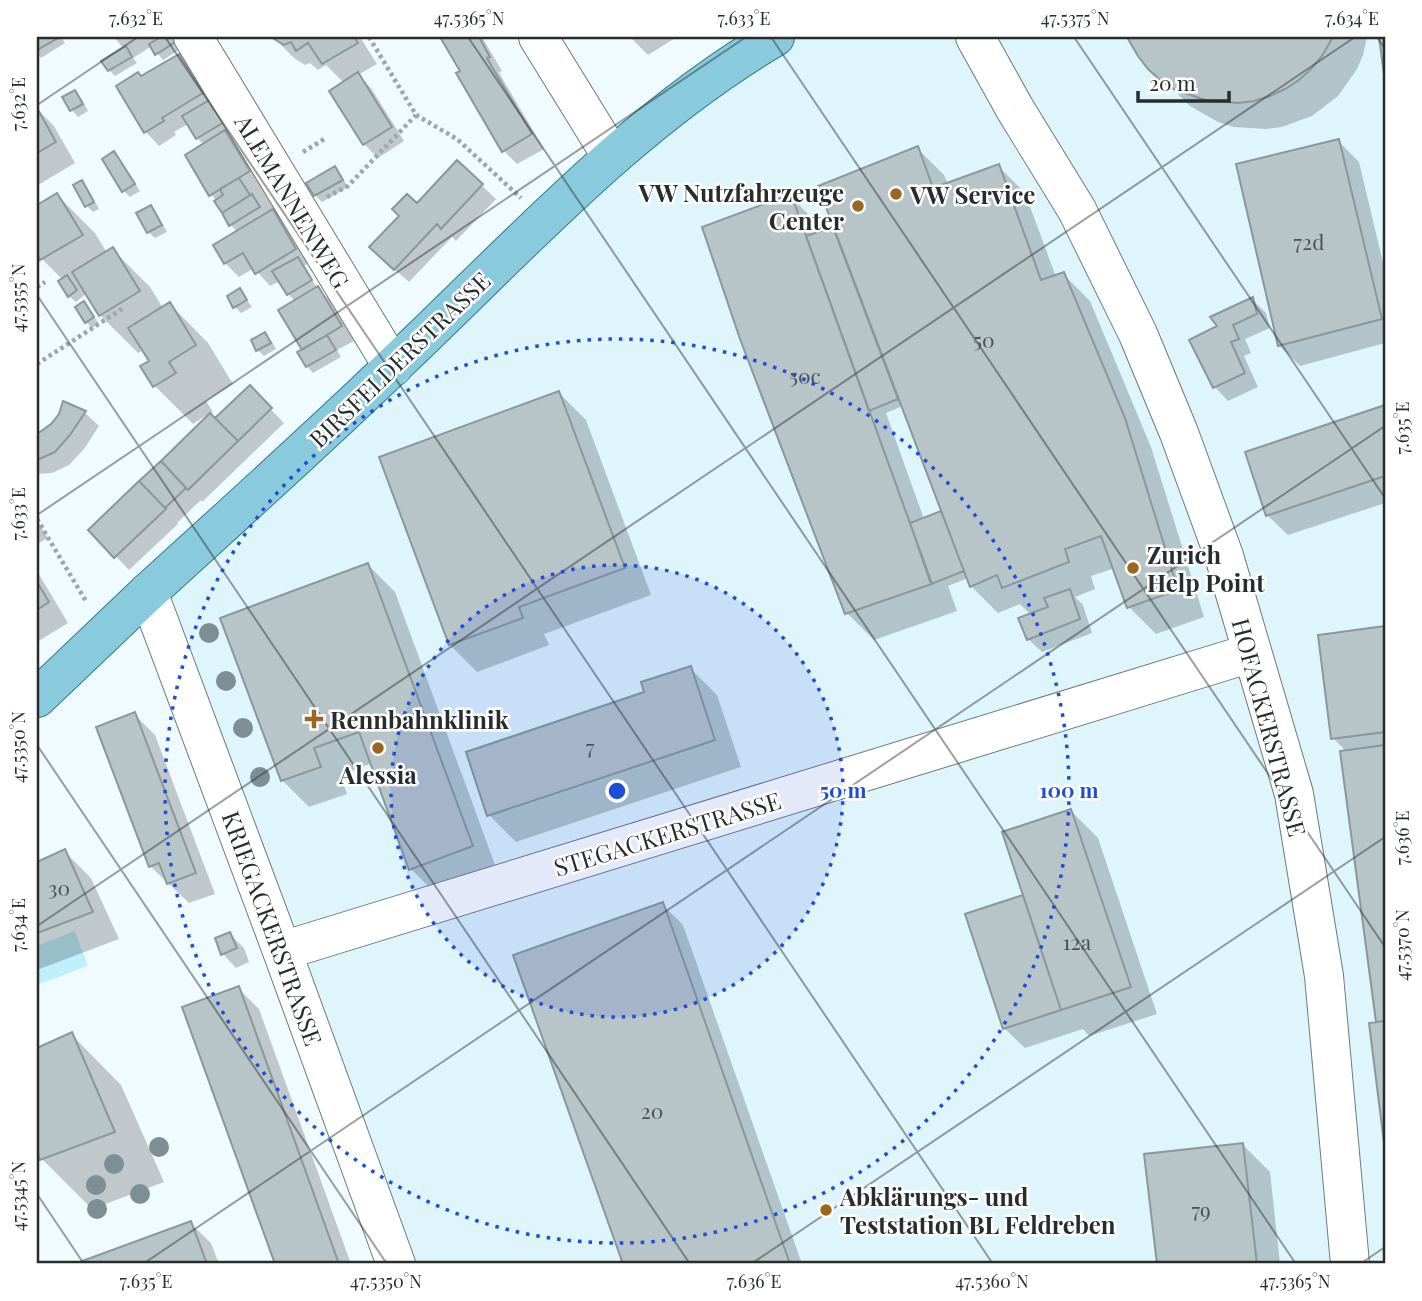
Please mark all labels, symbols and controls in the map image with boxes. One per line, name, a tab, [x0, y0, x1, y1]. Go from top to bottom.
text: 7.632°E	[109, 6, 163, 30]
text: 47.5365°N	[434, 6, 505, 30]
text: 7.633°E	[717, 6, 771, 30]
text: 47.5375°N	[1041, 6, 1110, 30]
text: 7.634°E	[1325, 6, 1379, 30]
scale bar	[1138, 60, 1230, 104]
text: 20 m	[1149, 68, 1196, 96]
text: 7.632°E	[6, 77, 30, 131]
street label: ALEMANNENWEG	[228, 107, 358, 294]
place label: VW Nutzfahrzeuge Center	[637, 176, 845, 236]
place label: VW Service	[909, 178, 1035, 210]
marker: VW Service	[888, 186, 904, 202]
marker: VW Nutzfahrzeuge Center	[850, 198, 866, 214]
house number: 72d	[1294, 227, 1324, 255]
text: 47.5355°N	[6, 263, 30, 332]
street label: BIRSFELDERSTRASSE	[301, 264, 497, 454]
house number: 50	[973, 325, 995, 353]
house number: 50c	[789, 361, 821, 389]
text: 7.635°E	[1390, 402, 1414, 454]
text: 7.633°E	[6, 487, 30, 541]
place label: Zurich Help Point	[1147, 538, 1265, 598]
marker: Zurich Help Point	[1125, 560, 1141, 576]
street label: HOFACKERSTRASSE	[1225, 614, 1315, 840]
place label: Rennbahnklinik	[330, 703, 510, 735]
marker: Rennbahnklinik	[304, 709, 324, 729]
text: 47.5350°N	[6, 711, 30, 783]
house number: 7	[586, 732, 595, 760]
marker: Alessia	[370, 740, 386, 756]
place label: Alessia	[338, 758, 417, 790]
text: 50 m	[819, 775, 867, 803]
text: 100 m	[1039, 775, 1099, 803]
centre of rings	[605, 779, 629, 803]
street label: STEGACKERSTRASSE	[550, 783, 784, 883]
street label: KRIEGACKERSTRASSE	[216, 806, 330, 1050]
text: 7.636°E	[1390, 811, 1414, 865]
house number: 30	[48, 873, 70, 901]
text: 7.634°E	[6, 898, 30, 952]
text: 47.5370°N	[1390, 909, 1414, 981]
house number: 12a	[1063, 927, 1092, 955]
house number: 20	[641, 1096, 663, 1124]
text: 47.5345°N	[6, 1161, 30, 1231]
place label: Abklärungs- und Teststation BL Feldreben	[839, 1180, 1116, 1240]
house number: 79	[1191, 1195, 1211, 1223]
marker: Abklärungs- und Teststation BL Feldreben	[818, 1202, 834, 1218]
text: 7.635°E	[120, 1269, 172, 1293]
text: 47.5350°N	[350, 1269, 422, 1293]
text: 7.636°E	[727, 1269, 781, 1293]
text: 47.5360°N	[955, 1269, 1029, 1293]
text: 47.5365°N	[1260, 1269, 1331, 1293]

